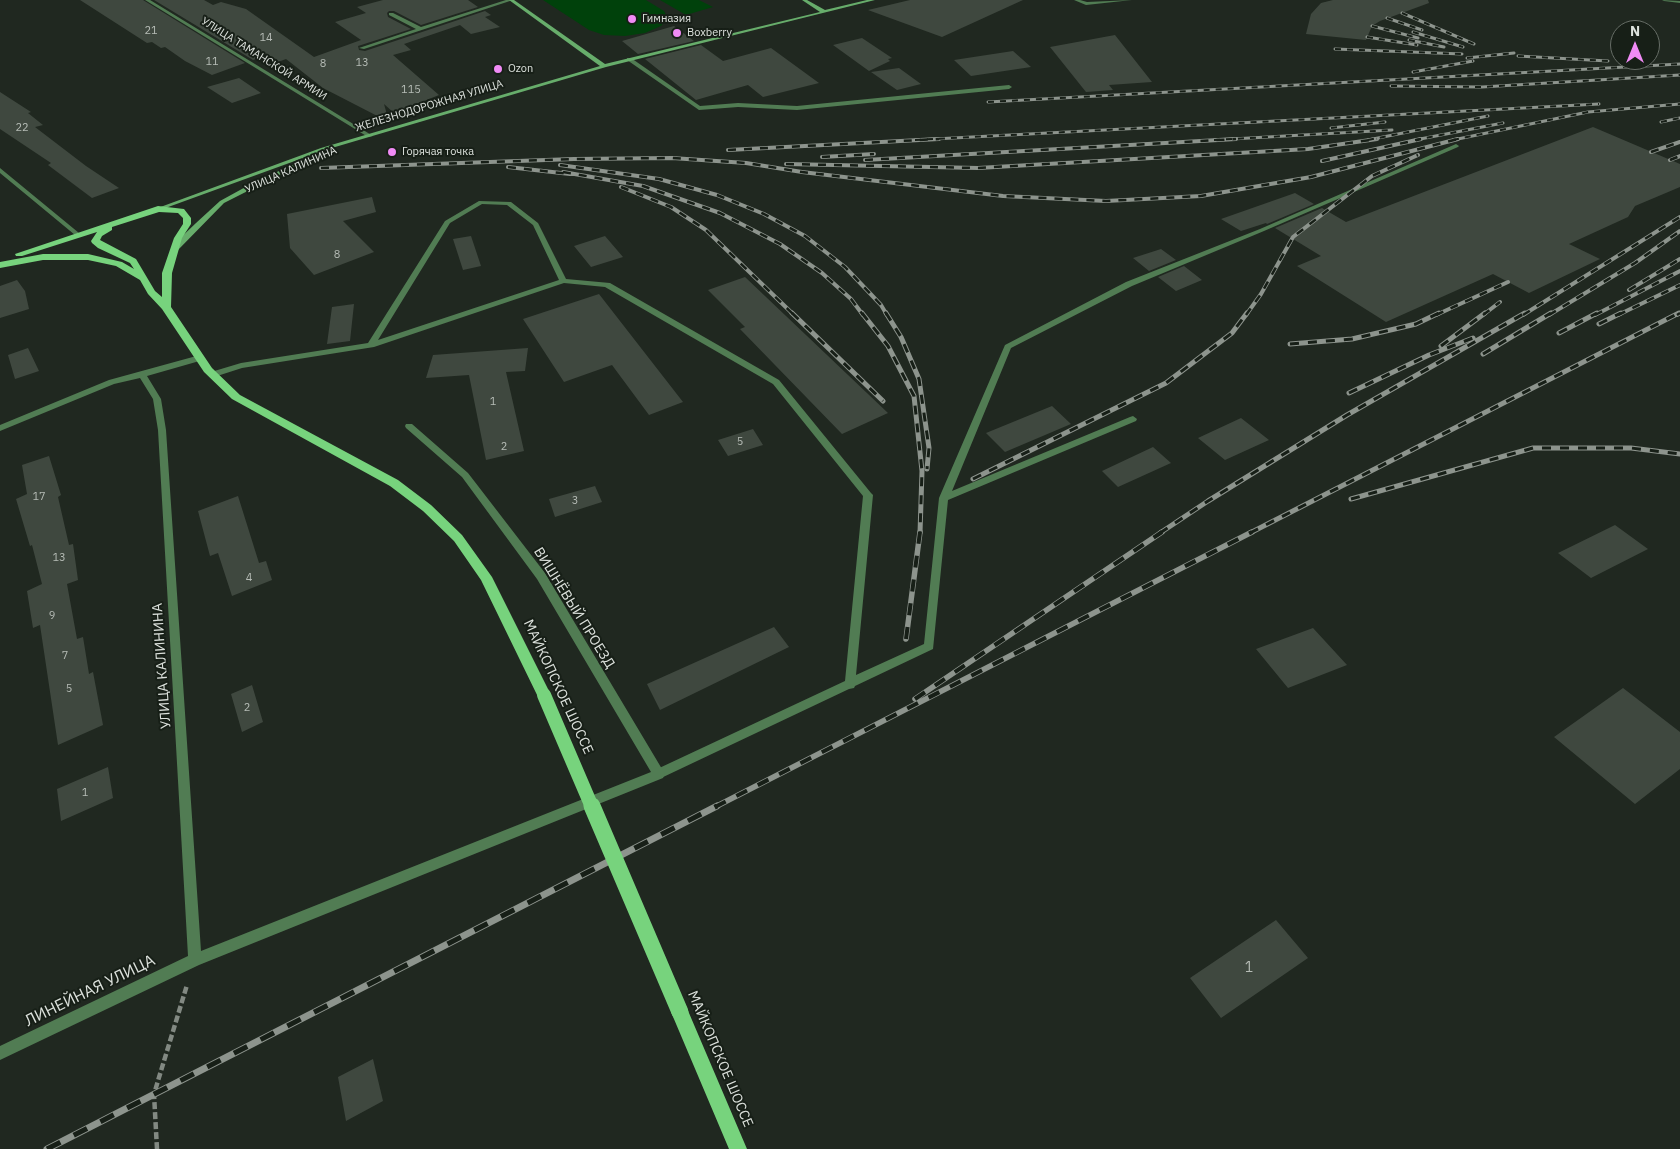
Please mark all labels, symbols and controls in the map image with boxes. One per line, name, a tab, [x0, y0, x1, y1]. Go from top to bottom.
place label: Гимназия	[642, 12, 691, 26]
marker: Гимназия	[626, 13, 638, 25]
street label: УЛИЦА ТАМАНСКОЙ АРМИИ	[199, 15, 329, 103]
north arrow	[1610, 20, 1660, 70]
text: N	[1630, 22, 1640, 40]
house number: 21	[144, 24, 158, 38]
place label: Boxberry	[687, 26, 732, 40]
marker: Boxberry	[671, 27, 683, 39]
house number: 14	[259, 31, 273, 45]
house number: 11	[205, 55, 219, 69]
house number: 13	[355, 56, 369, 70]
house number: 8	[320, 57, 326, 71]
place label: Ozon	[508, 62, 533, 76]
marker: Ozon	[492, 63, 504, 75]
street label: ЖЕЛЕЗНОДОРОЖНАЯ УЛИЦА	[353, 77, 505, 135]
house number: 115	[401, 83, 421, 97]
house number: 22	[15, 121, 29, 135]
street label: УЛИЦА КАЛИНИНА	[243, 144, 339, 196]
place label: Горячая точка	[402, 145, 474, 159]
marker: Горячая точка	[386, 146, 398, 158]
house number: 8	[334, 248, 340, 262]
house number: 1	[490, 395, 496, 409]
house number: 5	[737, 435, 743, 449]
house number: 2	[501, 440, 507, 454]
house number: 17	[32, 490, 46, 504]
house number: 3	[572, 494, 578, 508]
street label: ВИШНЁВЫЙ ПРОЕЗД	[530, 544, 618, 672]
house number: 13	[52, 551, 66, 565]
house number: 4	[246, 571, 252, 585]
street label: УЛИЦА КАЛИНИНА	[149, 603, 175, 729]
house number: 9	[49, 609, 55, 623]
street label: МАЙКОПСКОЕ ШОССЕ	[519, 617, 597, 757]
house number: 7	[62, 649, 68, 663]
house number: 5	[66, 682, 72, 696]
house number: 2	[244, 701, 250, 715]
house number: 1	[82, 786, 88, 800]
street label: ЛИНЕЙНАЯ УЛИЦА	[22, 951, 158, 1031]
house number: 1	[1245, 960, 1253, 976]
street label: МАЙКОПСКОЕ ШОССЕ	[684, 988, 756, 1130]

